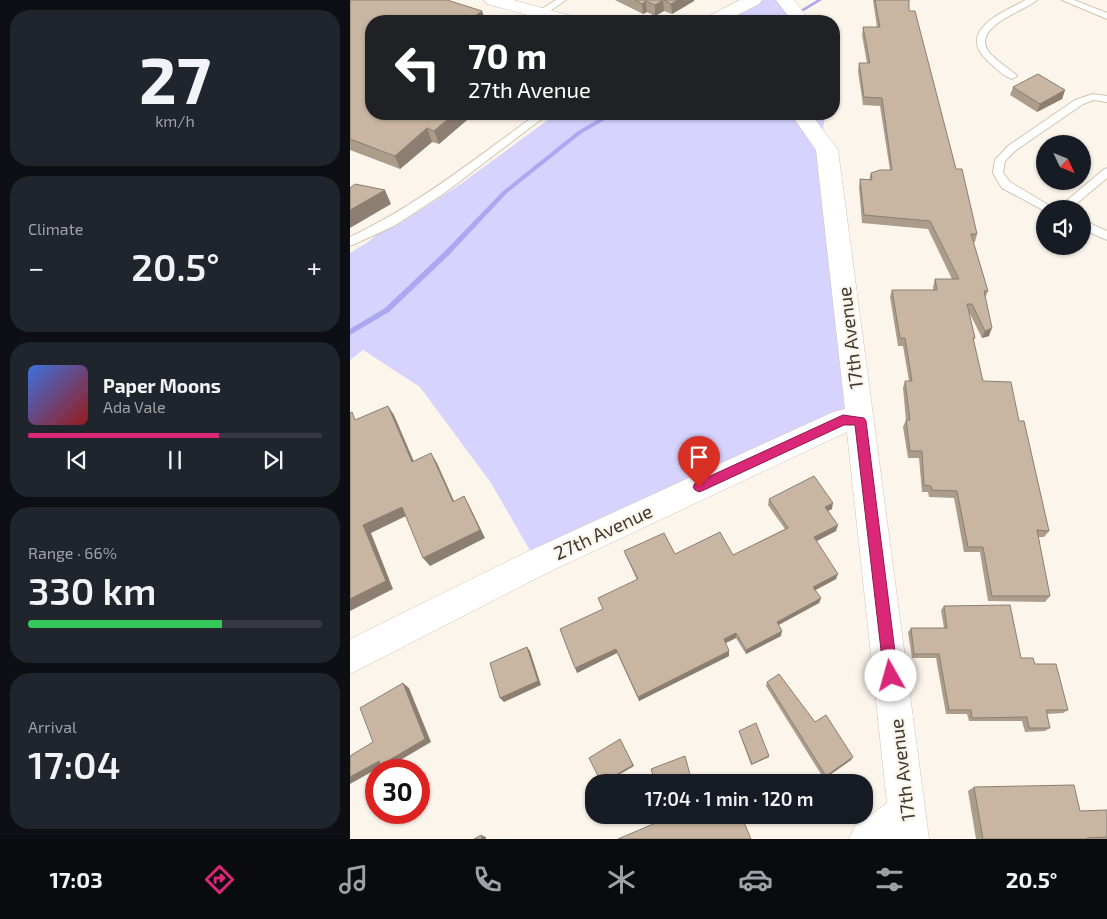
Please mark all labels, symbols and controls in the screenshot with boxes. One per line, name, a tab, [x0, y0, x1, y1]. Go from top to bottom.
text: 70 m	[468, 34, 547, 76]
icon: left	[385, 35, 450, 100]
text: 27	[139, 39, 211, 117]
text: 27th Avenue	[468, 76, 591, 102]
text: km/h	[155, 111, 195, 130]
north arrow	[1036, 135, 1091, 190]
map controls	[1036, 135, 1091, 255]
button: sound	[1036, 200, 1091, 255]
text: Climate	[28, 219, 83, 238]
text: 20.5°	[131, 243, 220, 289]
text: −	[28, 250, 44, 284]
text: +	[307, 250, 322, 284]
street label: 17th Avenue	[832, 286, 867, 391]
text: Paper Moons	[103, 374, 221, 397]
text: Ada Vale	[103, 397, 166, 416]
pin	[678, 436, 720, 487]
icon: arrive	[685, 443, 713, 471]
icon: previous	[63, 446, 91, 474]
icon: pause	[161, 446, 189, 474]
icon: next	[259, 446, 287, 474]
street label: 27th Avenue	[550, 499, 656, 564]
text: Range · 66%	[28, 543, 117, 562]
text: 330 km	[28, 567, 156, 613]
position arrow	[864, 649, 916, 701]
text: Arrival	[28, 717, 77, 736]
street label: 17th Avenue	[884, 718, 919, 823]
text: 17:04	[28, 741, 121, 787]
speed limit sign: 30	[365, 759, 430, 824]
text: 17:04 · 1 min · 120 m	[645, 787, 813, 810]
icon: directions	[202, 862, 237, 897]
icon: music	[336, 862, 371, 897]
icon: phone	[470, 862, 505, 897]
icon: climate	[604, 862, 639, 897]
icon: car	[738, 862, 773, 897]
icon: filters	[872, 862, 907, 897]
text: 17:03	[50, 866, 103, 892]
text: 20.5°	[1006, 866, 1057, 892]

